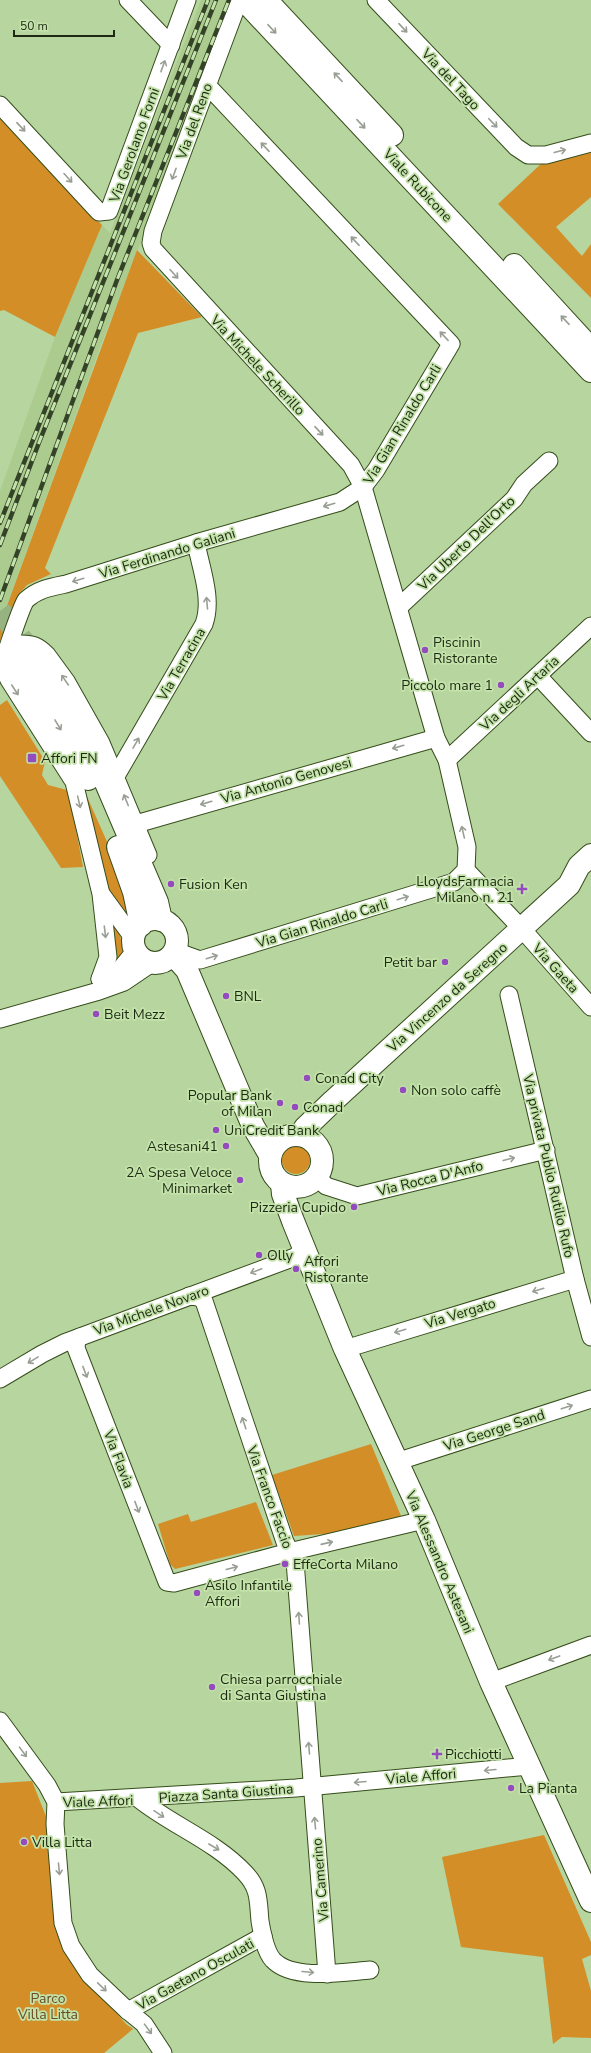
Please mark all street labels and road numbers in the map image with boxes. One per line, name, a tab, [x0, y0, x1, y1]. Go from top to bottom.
street label: Via del Tago	[416, 44, 484, 115]
street label: Via del Reno	[172, 80, 217, 163]
street label: Via Gerolamo Forni	[105, 85, 164, 206]
street label: Viale Rubicone	[378, 144, 456, 226]
street label: Via Michele Scherillo	[205, 310, 309, 420]
street label: Via Gian Rinaldo Carli	[359, 361, 446, 489]
street label: Via Uberto Dell'Orto	[413, 492, 519, 596]
street label: Via Ferdinando Galiani	[96, 524, 238, 584]
street label: Via Terracina	[152, 624, 210, 705]
street label: Via degli Artaria	[475, 652, 563, 736]
street label: Via Antonio Genovesi	[218, 753, 354, 809]
street label: Via Gian Rinaldo Carli	[253, 894, 390, 953]
street label: Via Vincenzo da Seregno	[382, 938, 512, 1057]
street label: Via Gaeta	[527, 938, 583, 997]
street label: Via privata Publio Rutilio Rufo	[518, 1071, 579, 1260]
street label: Via Rocca D'Anfo	[374, 1156, 485, 1201]
street label: Via Michele Novaro	[90, 1281, 212, 1340]
street label: Via Vergato	[421, 1294, 498, 1334]
street label: Via George Sand	[440, 1405, 547, 1456]
street label: Via Flavia	[98, 1426, 138, 1491]
street label: Via Franco Faccio	[242, 1442, 297, 1551]
street label: Via Alessandro Astesani	[400, 1487, 478, 1636]
street label: Viale Affori	[384, 1764, 457, 1789]
street label: Piazza Santa Giustina	[158, 1779, 294, 1808]
street label: Viale Affori	[61, 1791, 134, 1812]
street label: Via Camerino	[307, 1837, 334, 1924]
street label: Via Gaetano Osculati	[132, 1934, 258, 2015]

